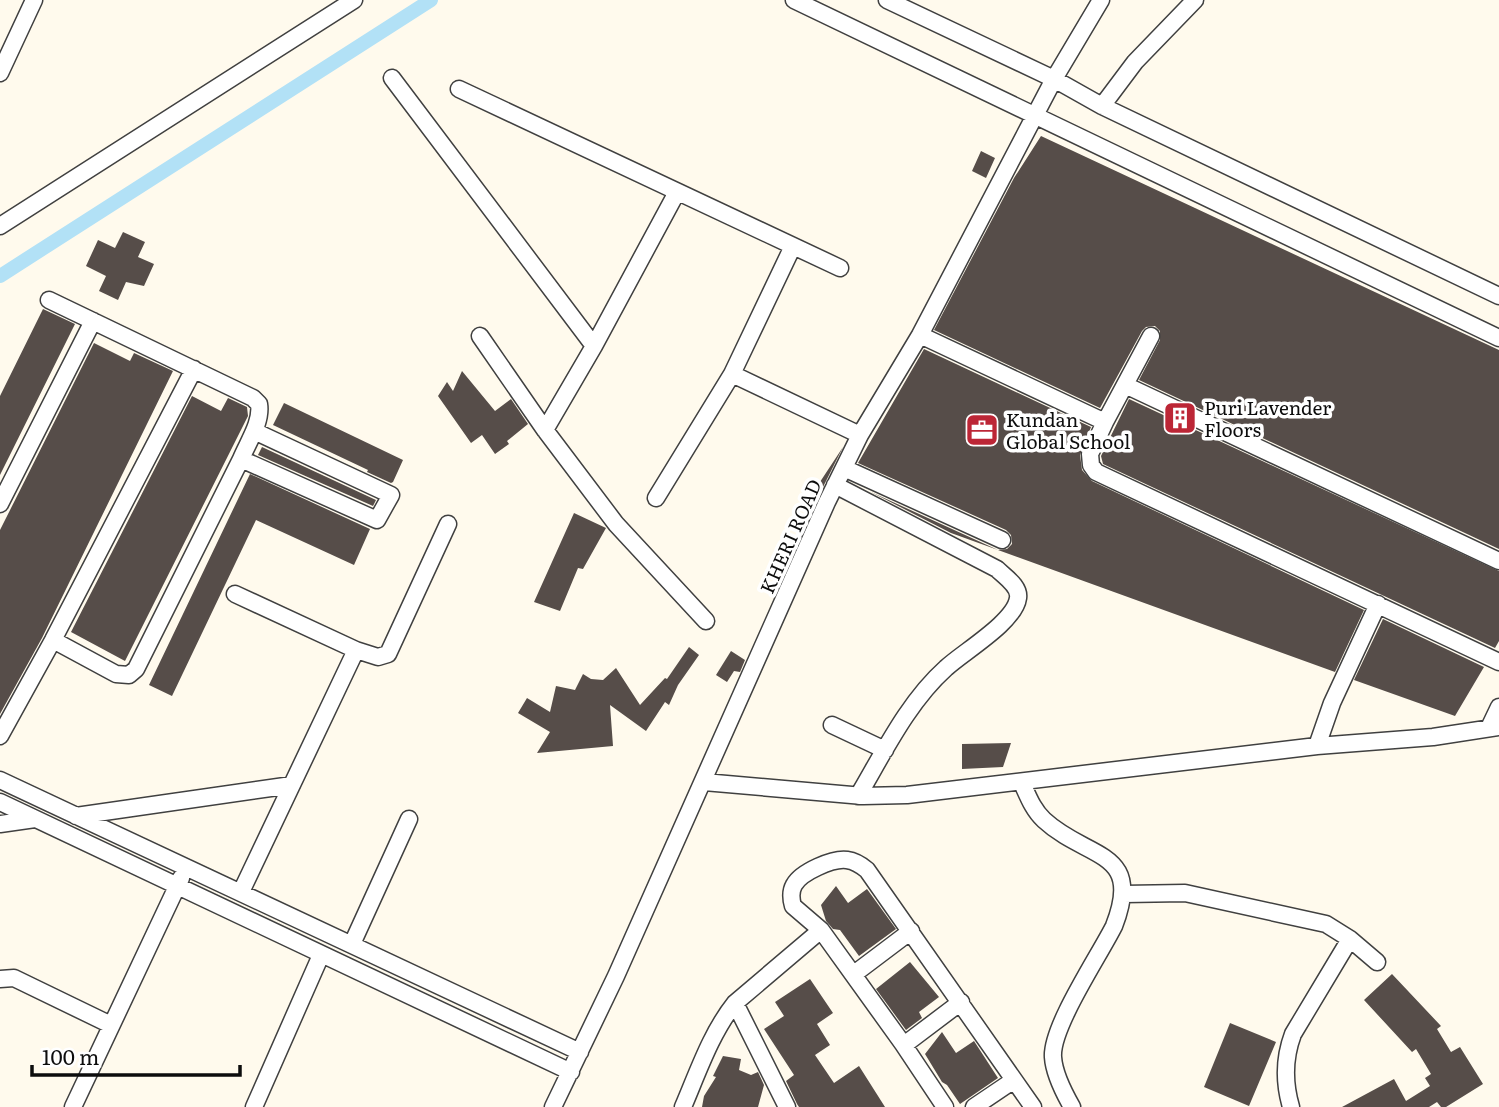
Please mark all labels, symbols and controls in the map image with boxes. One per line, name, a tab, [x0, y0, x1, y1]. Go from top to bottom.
place label: Puri Lavender Floors	[1204, 393, 1331, 443]
building icon: Puri Lavender Floors	[1161, 399, 1199, 437]
place label: Kundan Global School	[1006, 405, 1130, 455]
office icon: Kundan Global School	[963, 411, 1001, 449]
street label: KHERI ROAD	[752, 474, 828, 598]
scale bar	[32, 1034, 240, 1078]
text: 100 m	[42, 1040, 99, 1071]

